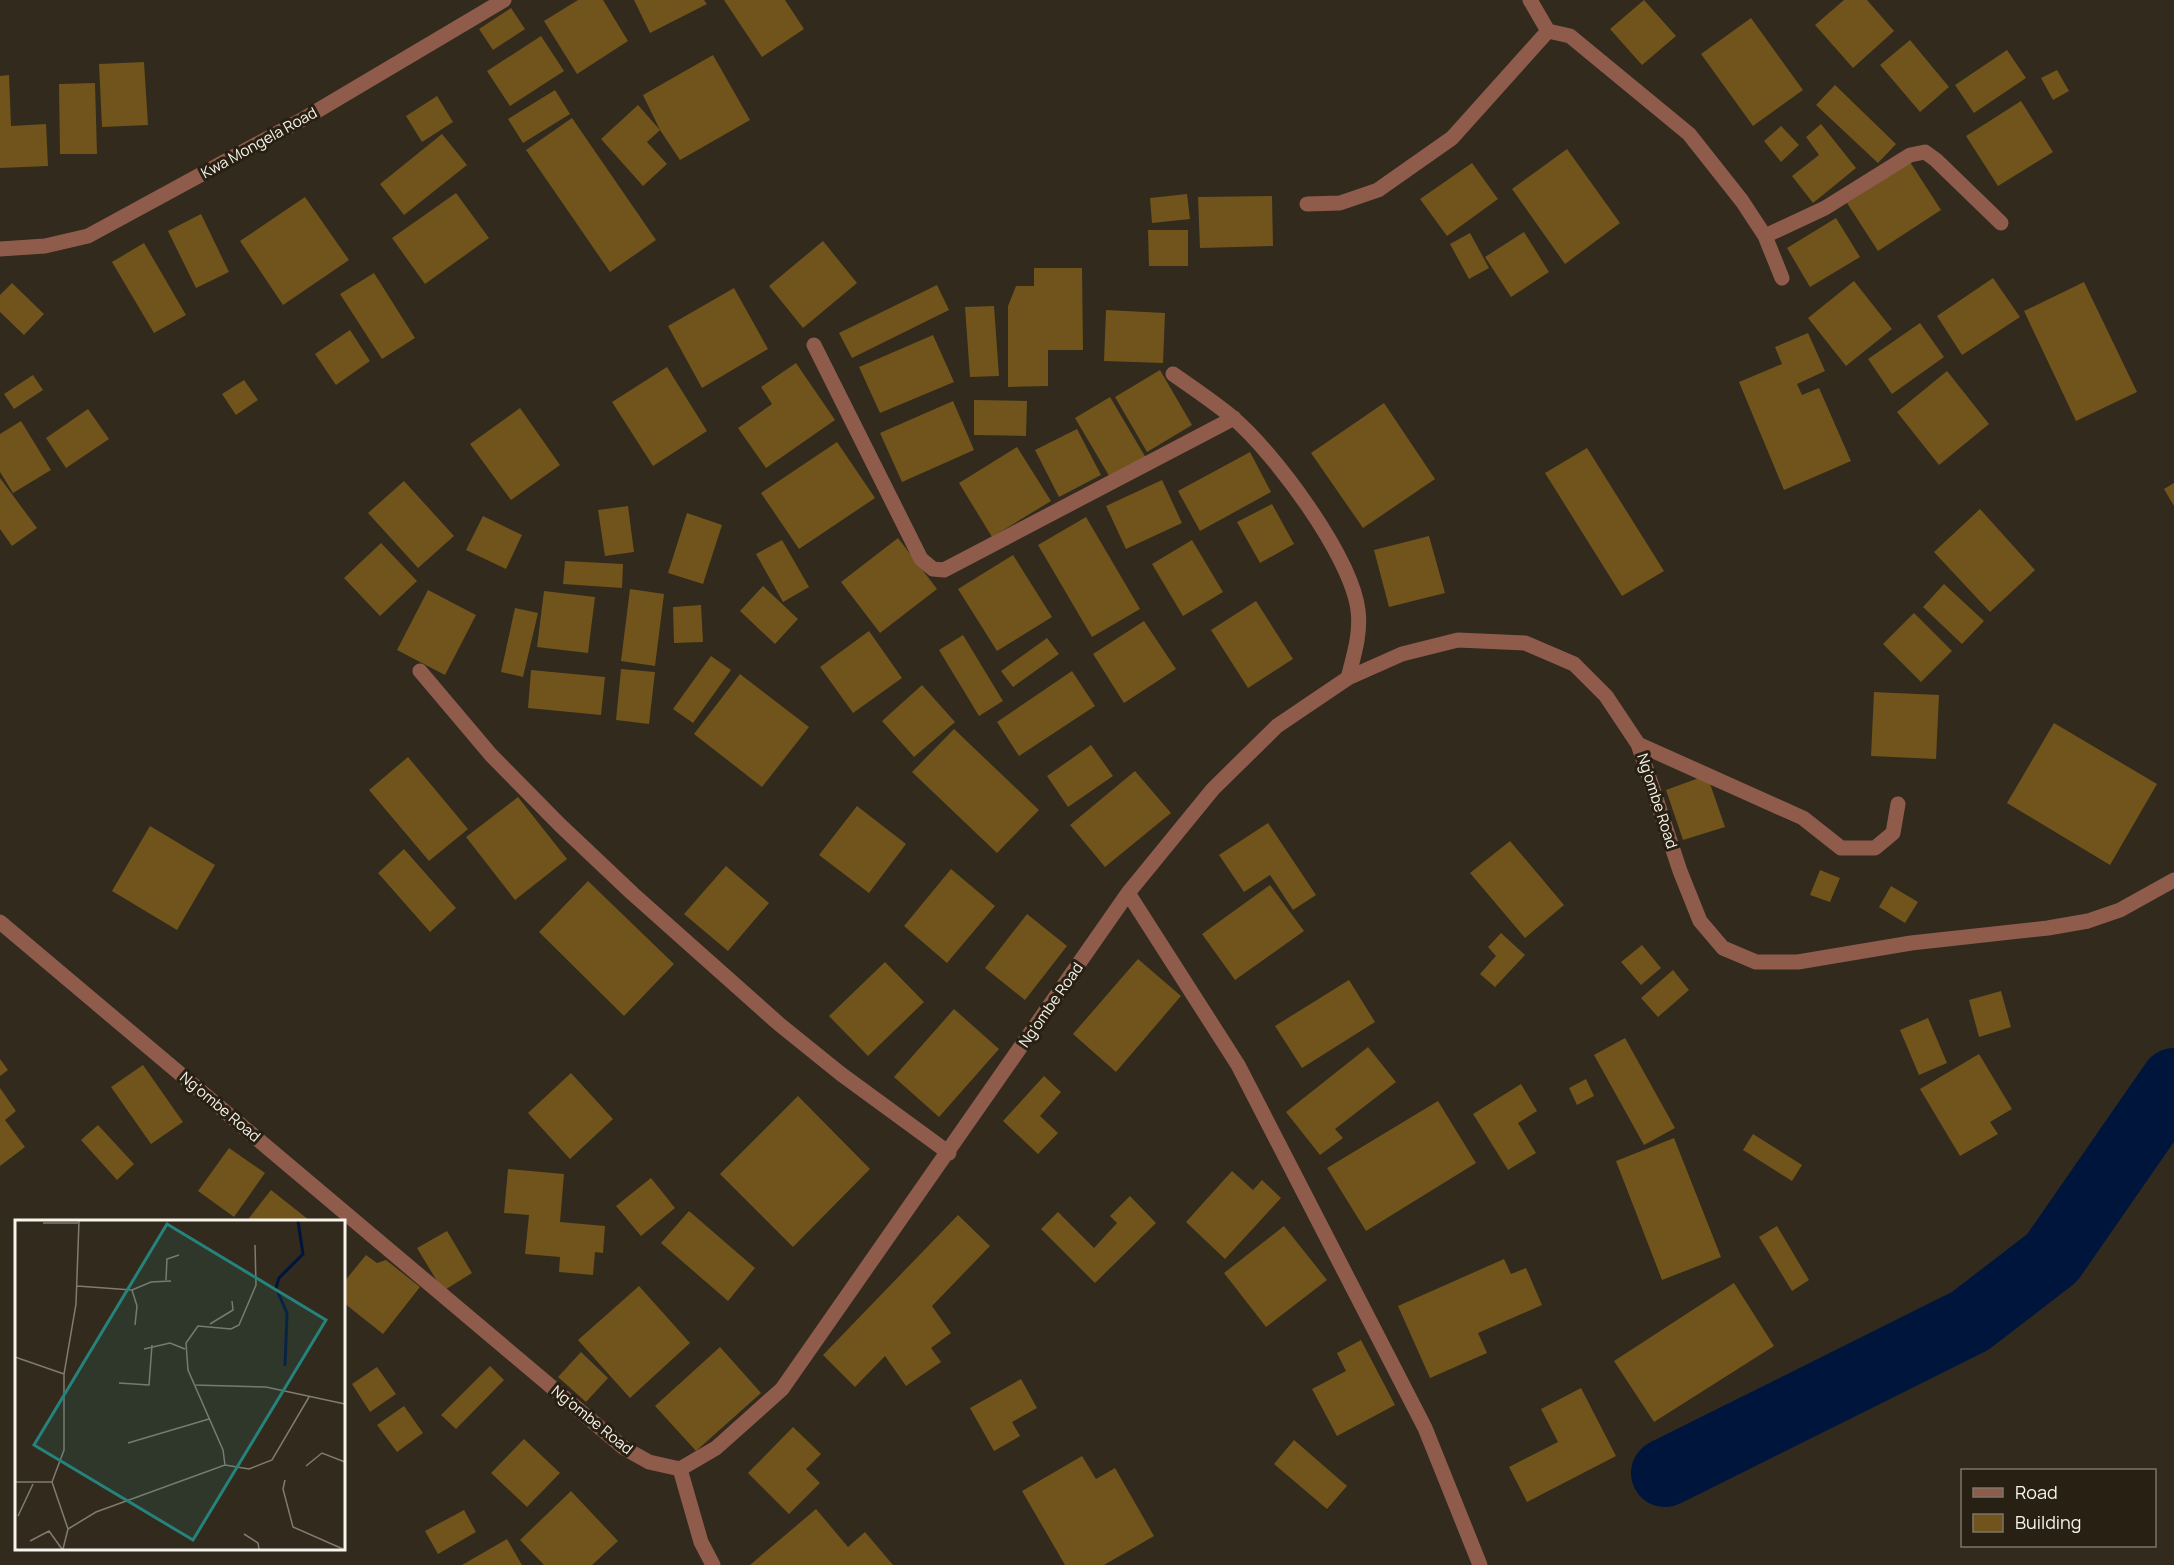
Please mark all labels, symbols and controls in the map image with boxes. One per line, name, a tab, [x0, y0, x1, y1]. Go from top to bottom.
street label: Kwa Mongela Road	[197, 102, 321, 183]
street label: Ng'ombe Road	[1632, 750, 1683, 851]
street label: Ng'ombe Road	[1014, 958, 1088, 1051]
street label: Ng'ombe Road	[176, 1067, 265, 1147]
inset map	[15, 1220, 345, 1550]
street label: Ng'ombe Road	[547, 1380, 637, 1459]
legend	[1961, 1469, 2156, 1547]
text: Road	[2015, 1480, 2058, 1504]
text: Building	[2015, 1510, 2081, 1534]

